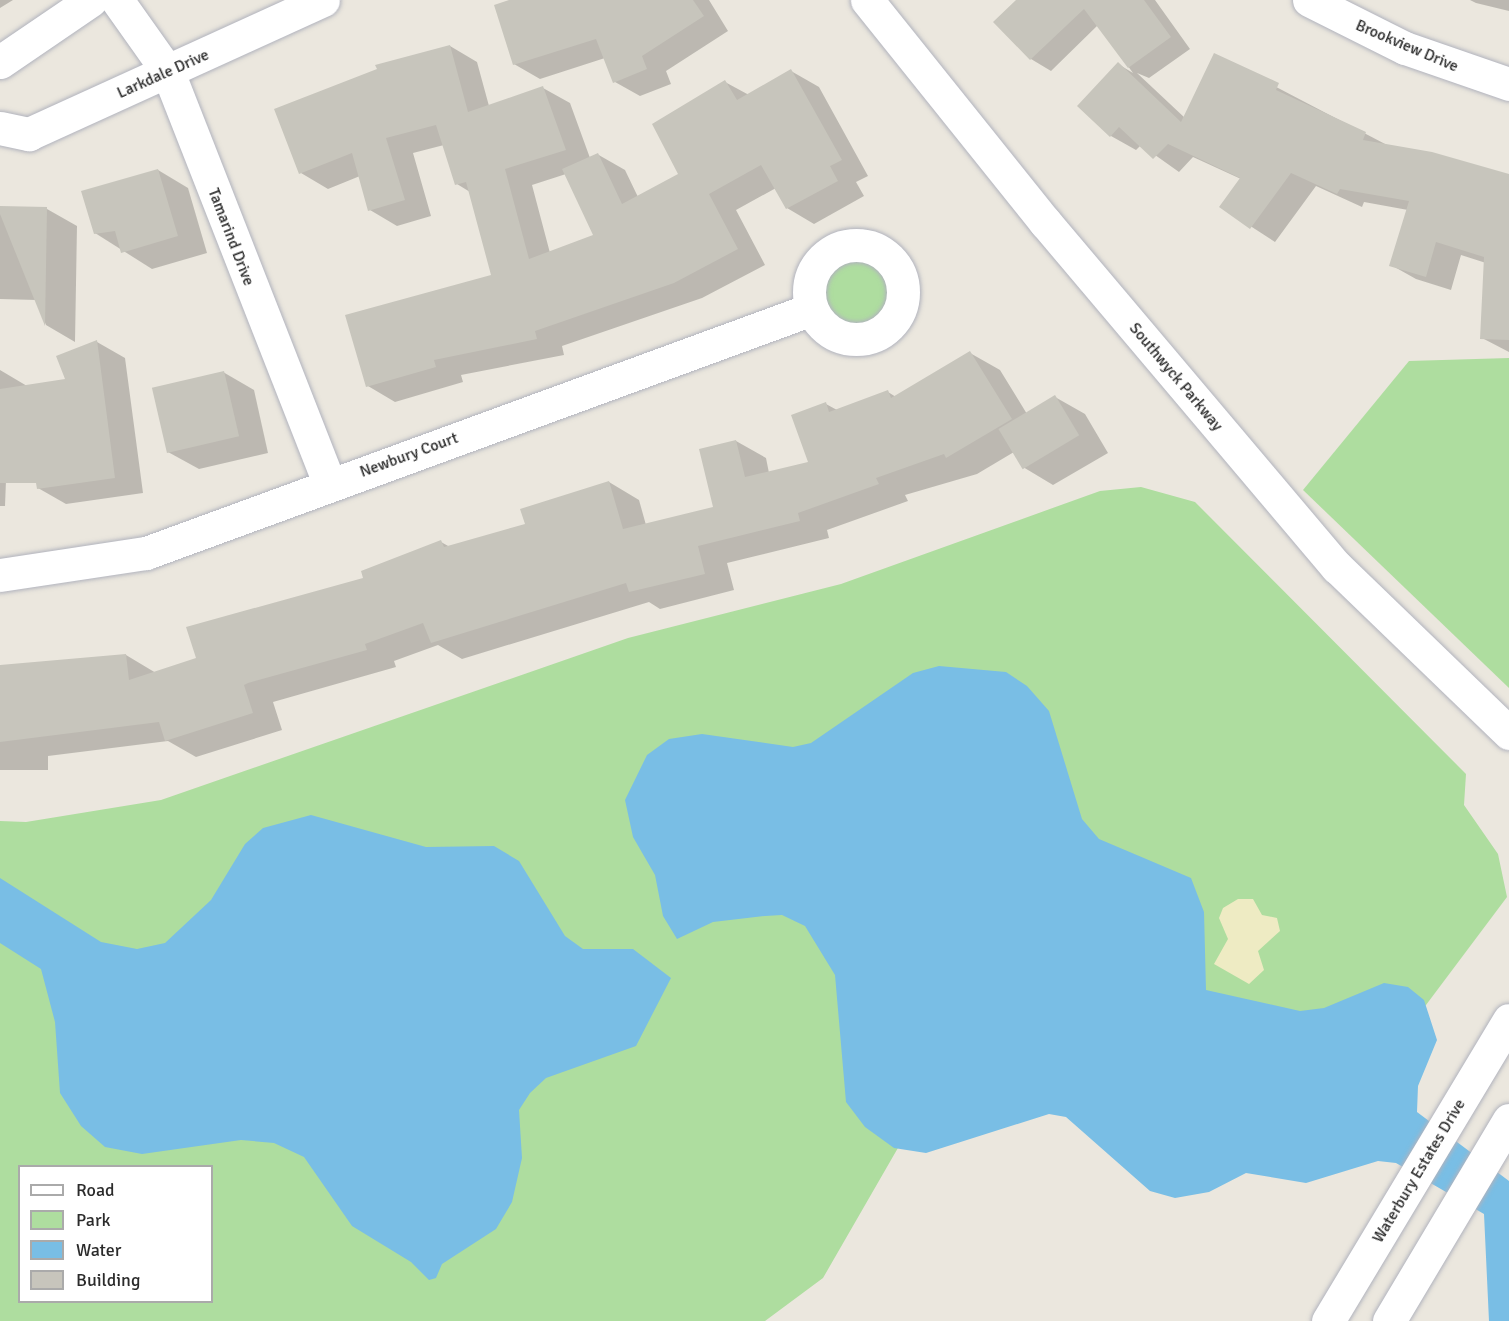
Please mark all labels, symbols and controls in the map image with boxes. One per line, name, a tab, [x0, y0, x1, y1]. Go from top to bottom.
street label: Brookview Drive	[1353, 16, 1461, 76]
street label: Larkdale Drive	[114, 45, 212, 103]
street label: Tamarind Drive	[204, 186, 258, 288]
street label: Southwyck Parkway	[1125, 319, 1227, 435]
street label: Newbury Court	[357, 428, 461, 482]
street label: Waterbury Estates Drive	[1368, 1096, 1470, 1246]
legend	[18, 1165, 213, 1303]
text: Road	[76, 1179, 115, 1201]
text: Park	[76, 1209, 111, 1231]
text: Water	[76, 1239, 121, 1261]
text: Building	[76, 1269, 140, 1291]

